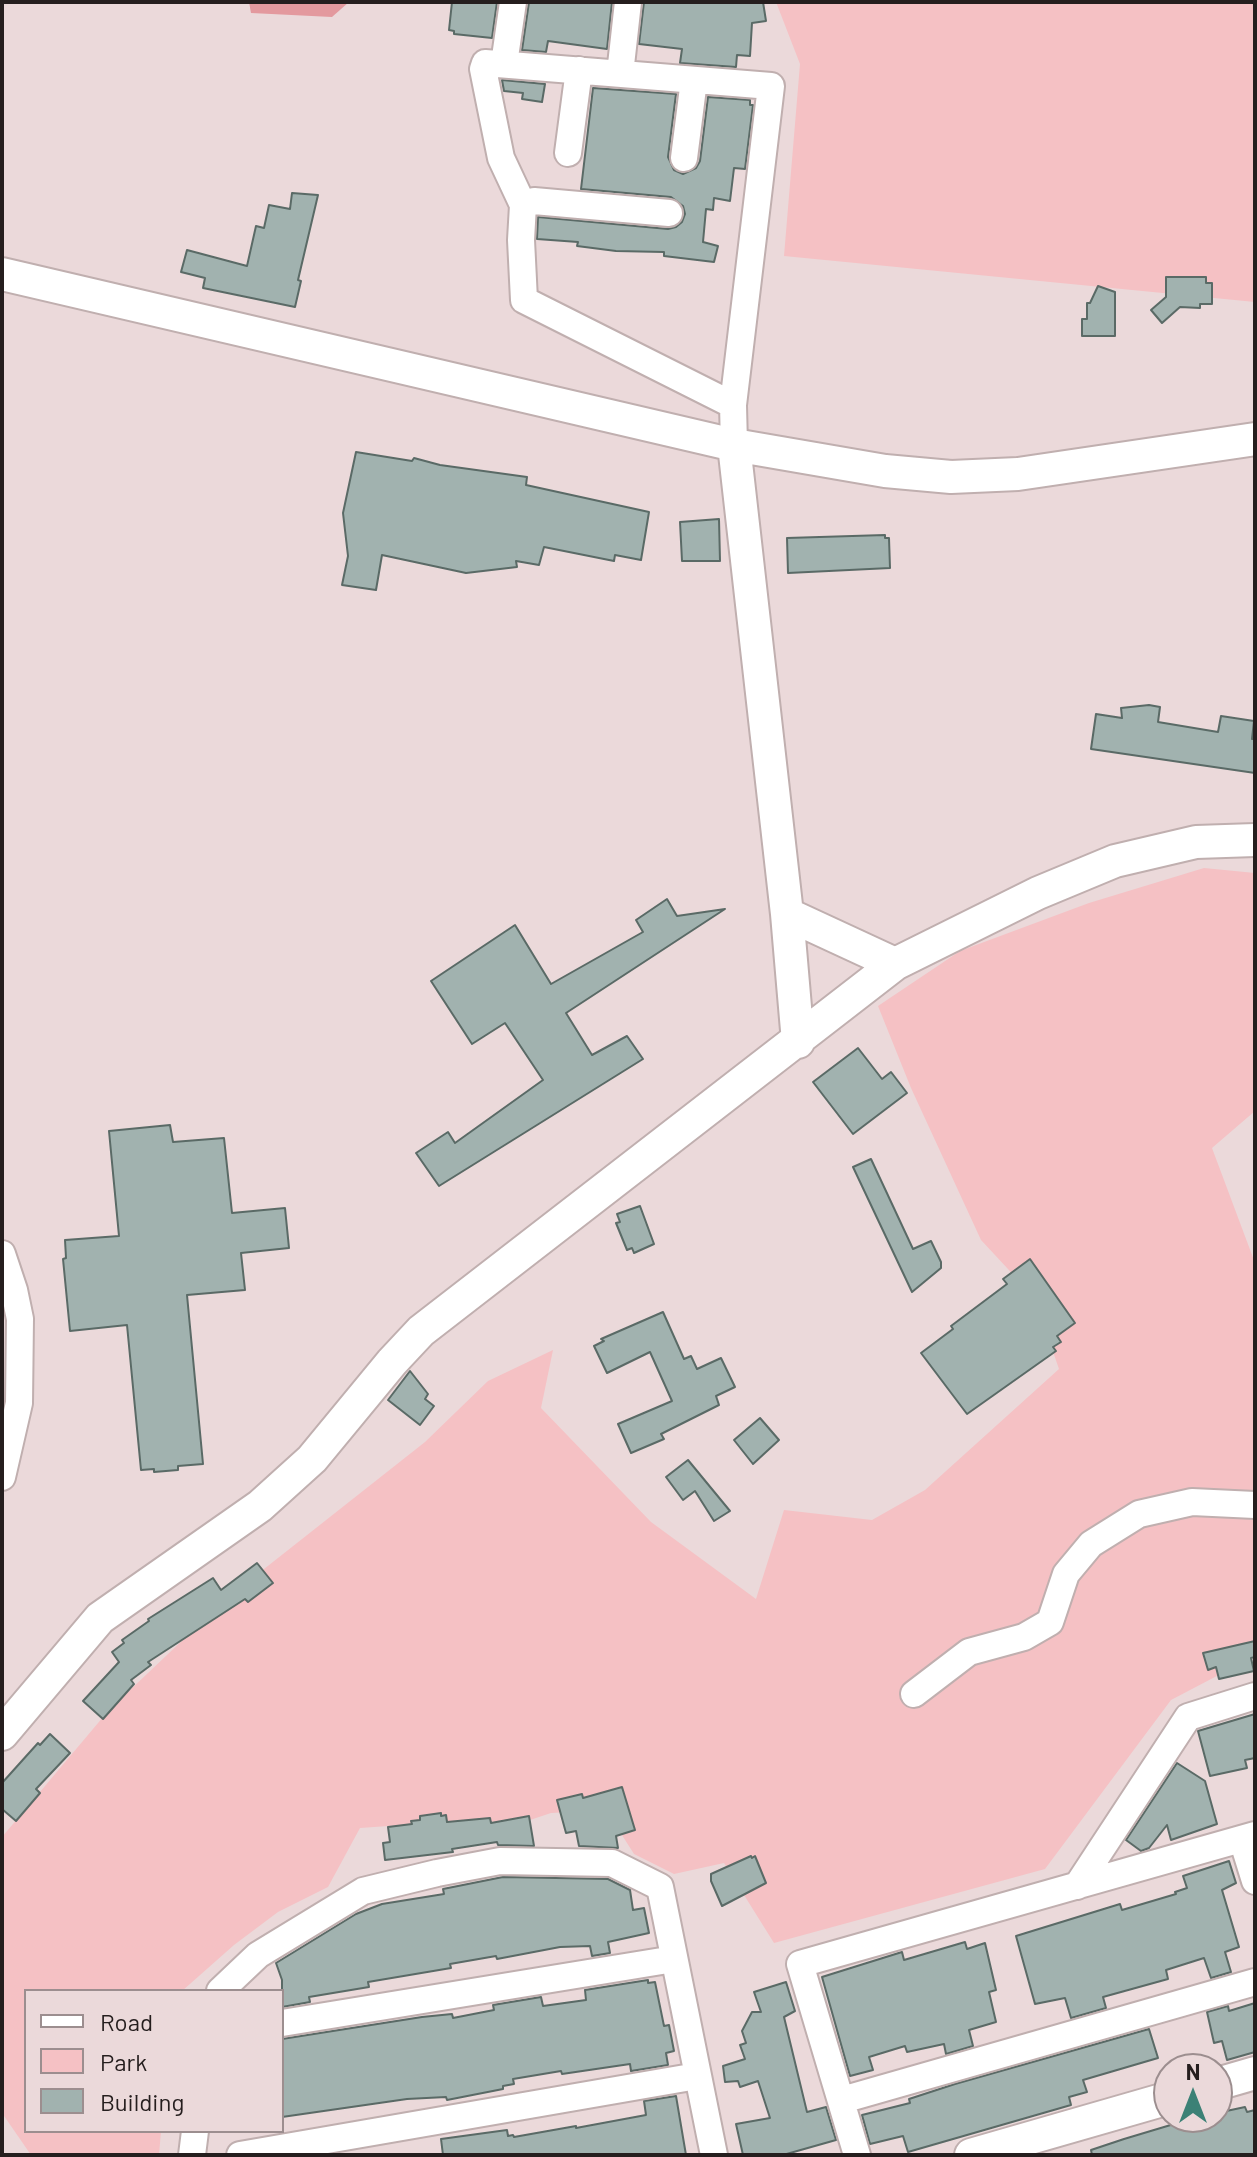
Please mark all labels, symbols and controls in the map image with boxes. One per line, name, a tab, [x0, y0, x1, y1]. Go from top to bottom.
legend	[24, 1989, 284, 2133]
text: Road	[100, 2007, 153, 2036]
text: Park	[100, 2047, 147, 2076]
north arrow	[1153, 2053, 1233, 2133]
text: N	[1186, 2058, 1200, 2084]
text: Building	[100, 2087, 184, 2116]

